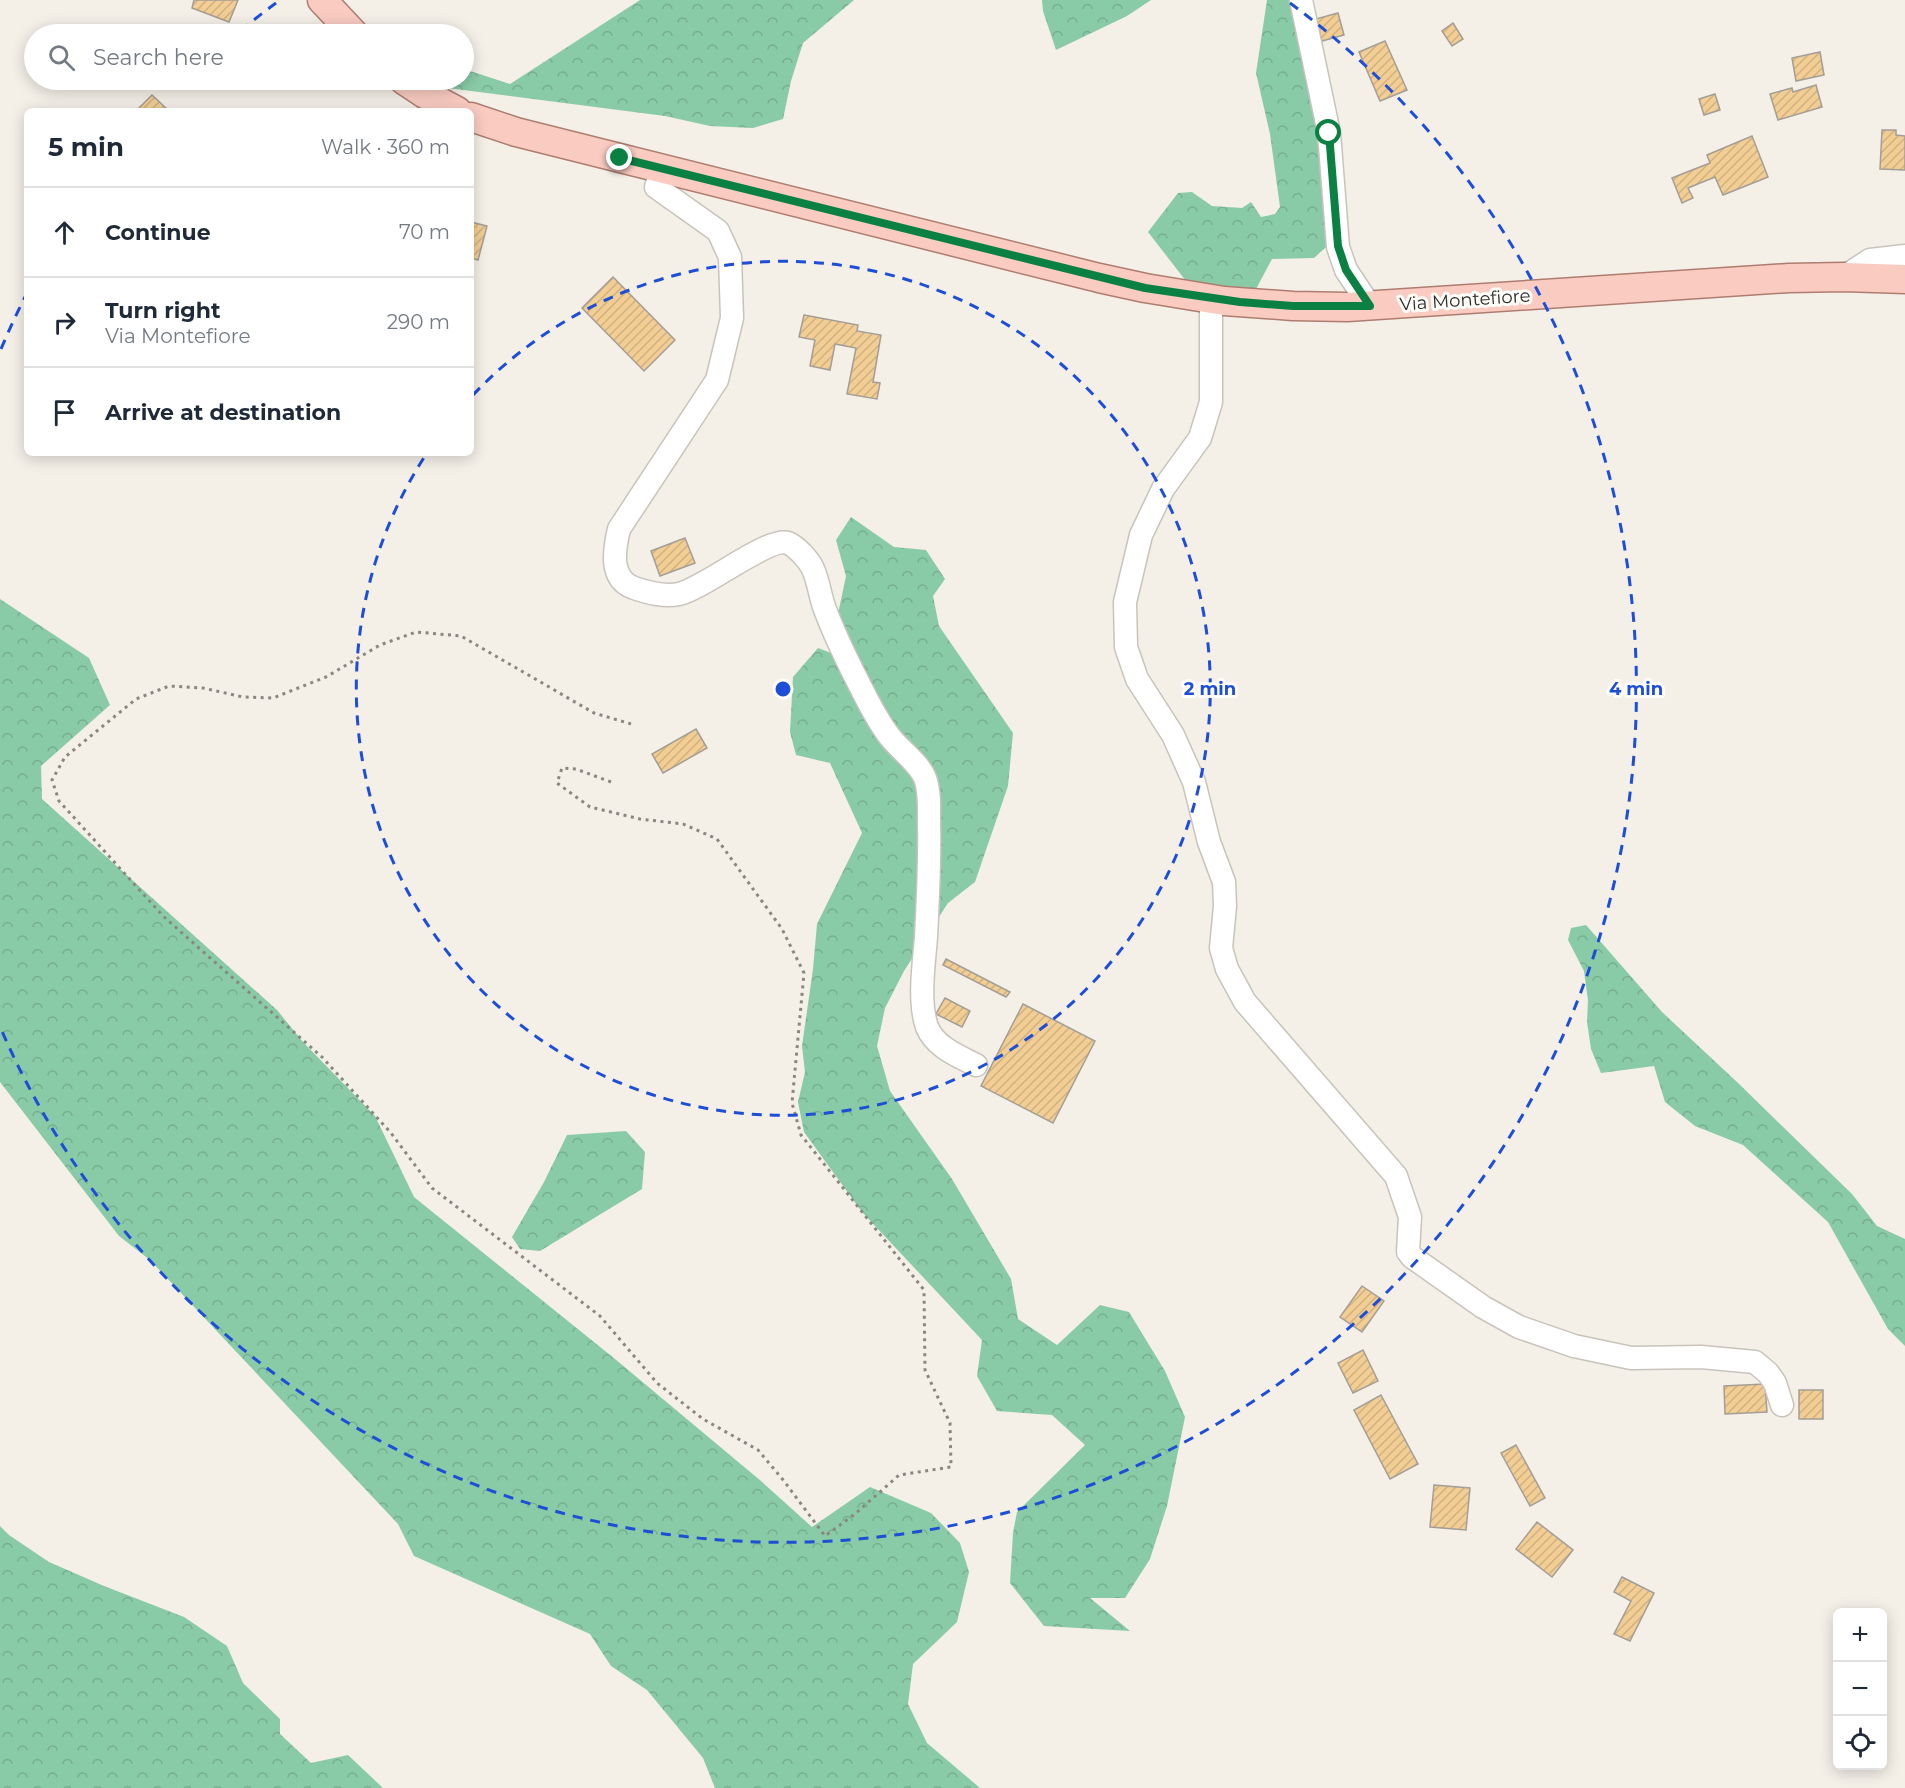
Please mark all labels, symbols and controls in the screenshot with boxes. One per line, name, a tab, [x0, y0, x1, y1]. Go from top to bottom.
search box	[24, 24, 474, 90]
icon: search	[45, 41, 78, 74]
text: Search here	[93, 44, 224, 71]
route start	[1315, 119, 1341, 145]
text: 5 min	[48, 131, 124, 163]
text: Walk · 360 m	[321, 135, 450, 159]
route end	[606, 144, 632, 170]
icon: ahead	[48, 216, 81, 249]
text: Continue	[105, 219, 211, 246]
text: 70 m	[399, 220, 450, 244]
street label: Via Montefiore	[1399, 284, 1531, 316]
text: Turn right	[105, 297, 220, 324]
icon: right	[48, 306, 81, 339]
text: 290 m	[387, 310, 450, 334]
text: Via Montefiore	[105, 324, 251, 348]
icon: arrive	[48, 396, 81, 429]
text: Arrive at destination	[105, 399, 341, 426]
text: 2 min	[1184, 678, 1236, 700]
text: 4 min	[1609, 678, 1663, 700]
centre of rings	[773, 679, 793, 699]
map controls	[1833, 1608, 1887, 1770]
button: +	[1833, 1608, 1887, 1662]
button: −	[1833, 1662, 1887, 1716]
button: locate	[1833, 1716, 1887, 1770]

